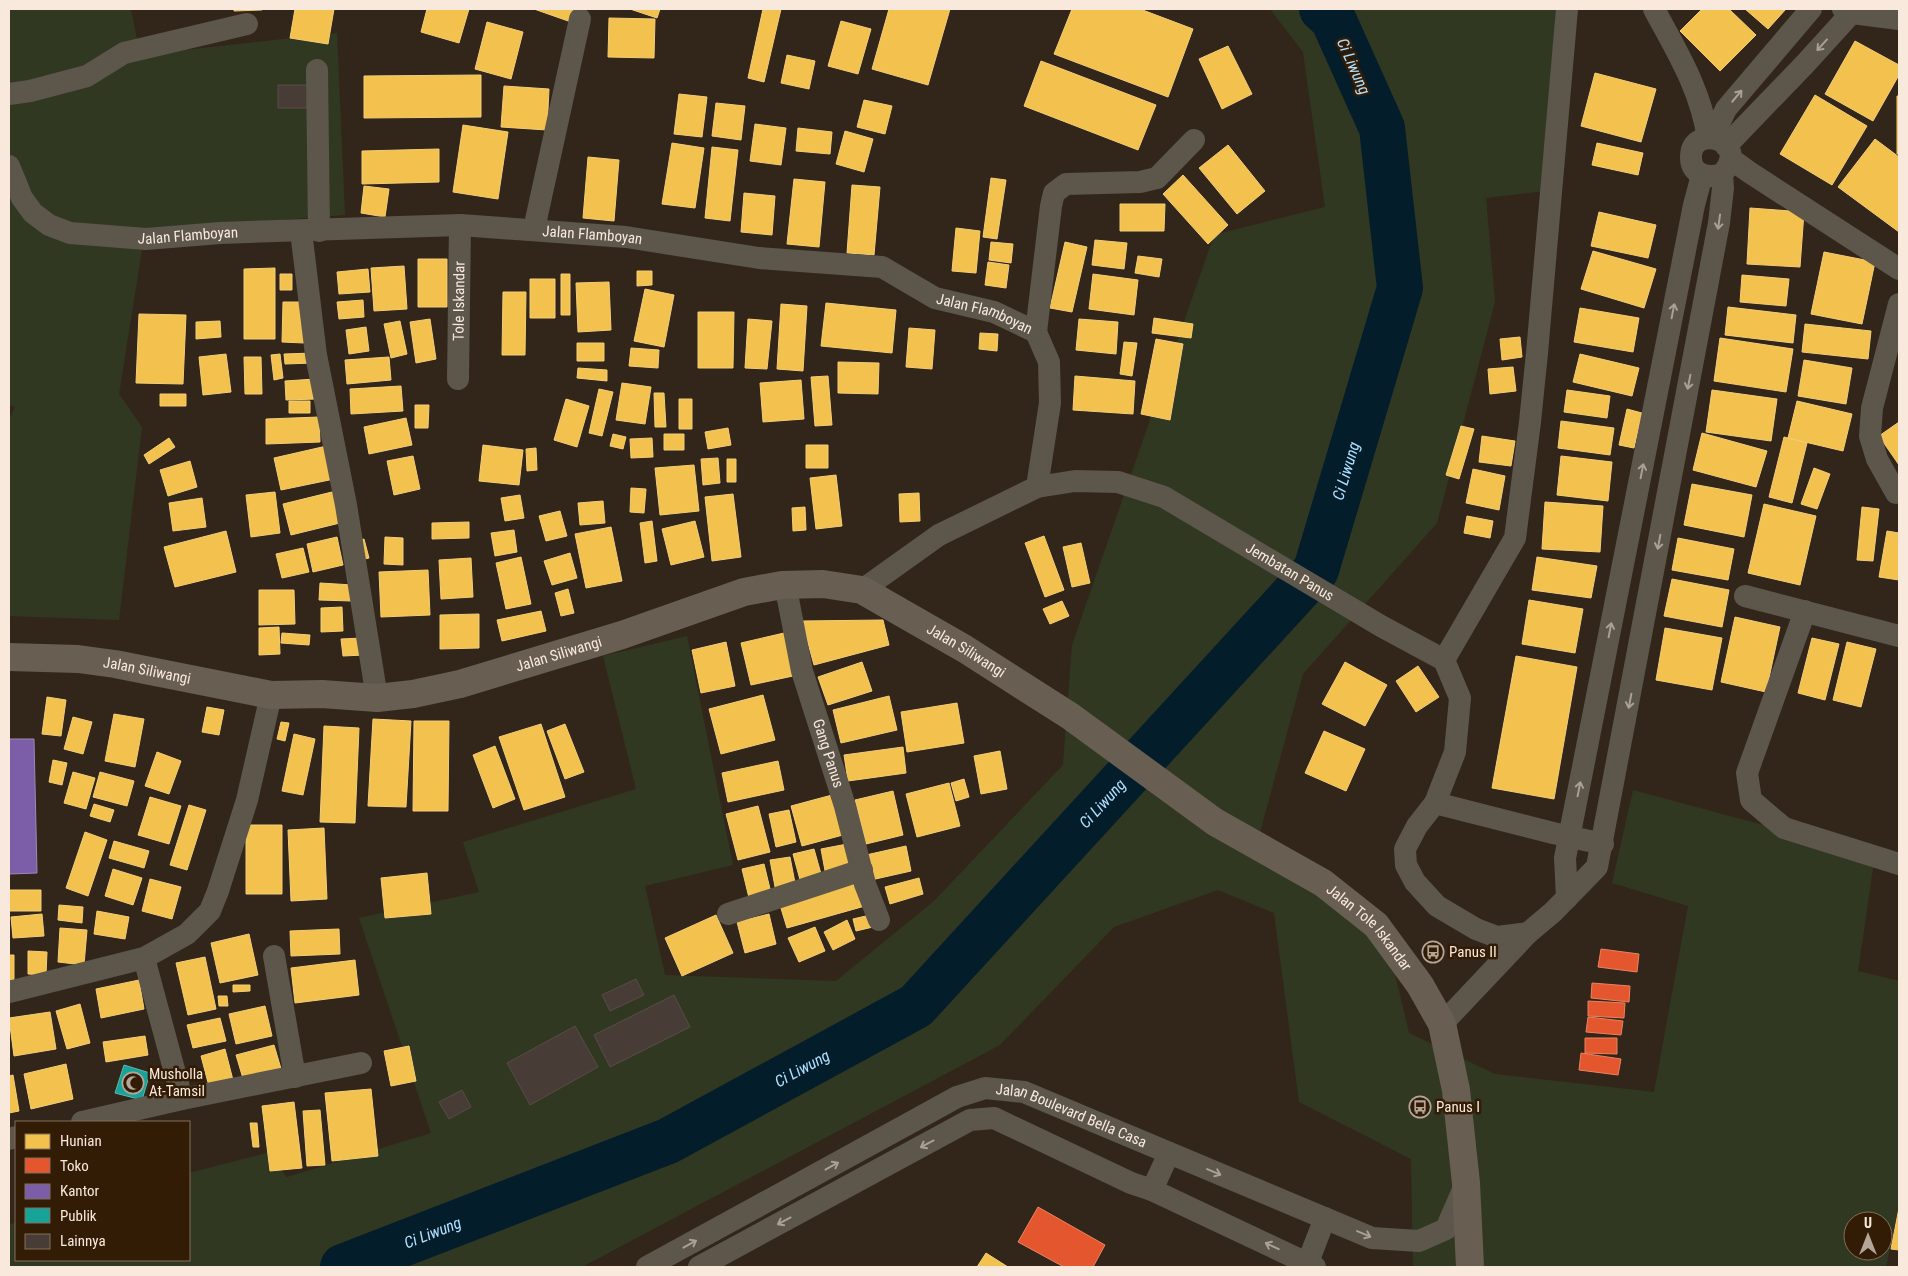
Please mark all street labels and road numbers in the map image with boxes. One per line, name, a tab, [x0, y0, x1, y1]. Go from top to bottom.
street label: Jalan Flamboyan	[542, 222, 644, 248]
street label: Jalan Flamboyan	[137, 223, 238, 248]
street label: Tole Iskandar	[449, 261, 469, 341]
street label: Jalan Flamboyan	[935, 290, 1035, 338]
street label: Jembatan Panus	[1243, 539, 1337, 605]
street label: Jalan Siliwangi	[923, 620, 1009, 681]
street label: Jalan Siliwangi	[514, 633, 604, 676]
street label: Jalan Siliwangi	[102, 653, 192, 688]
street label: Gang Panus	[809, 717, 848, 790]
street label: Jalan Tole Iskandar	[1323, 880, 1416, 975]
street label: Jalan Boulevard Bella Casa	[995, 1080, 1149, 1151]

